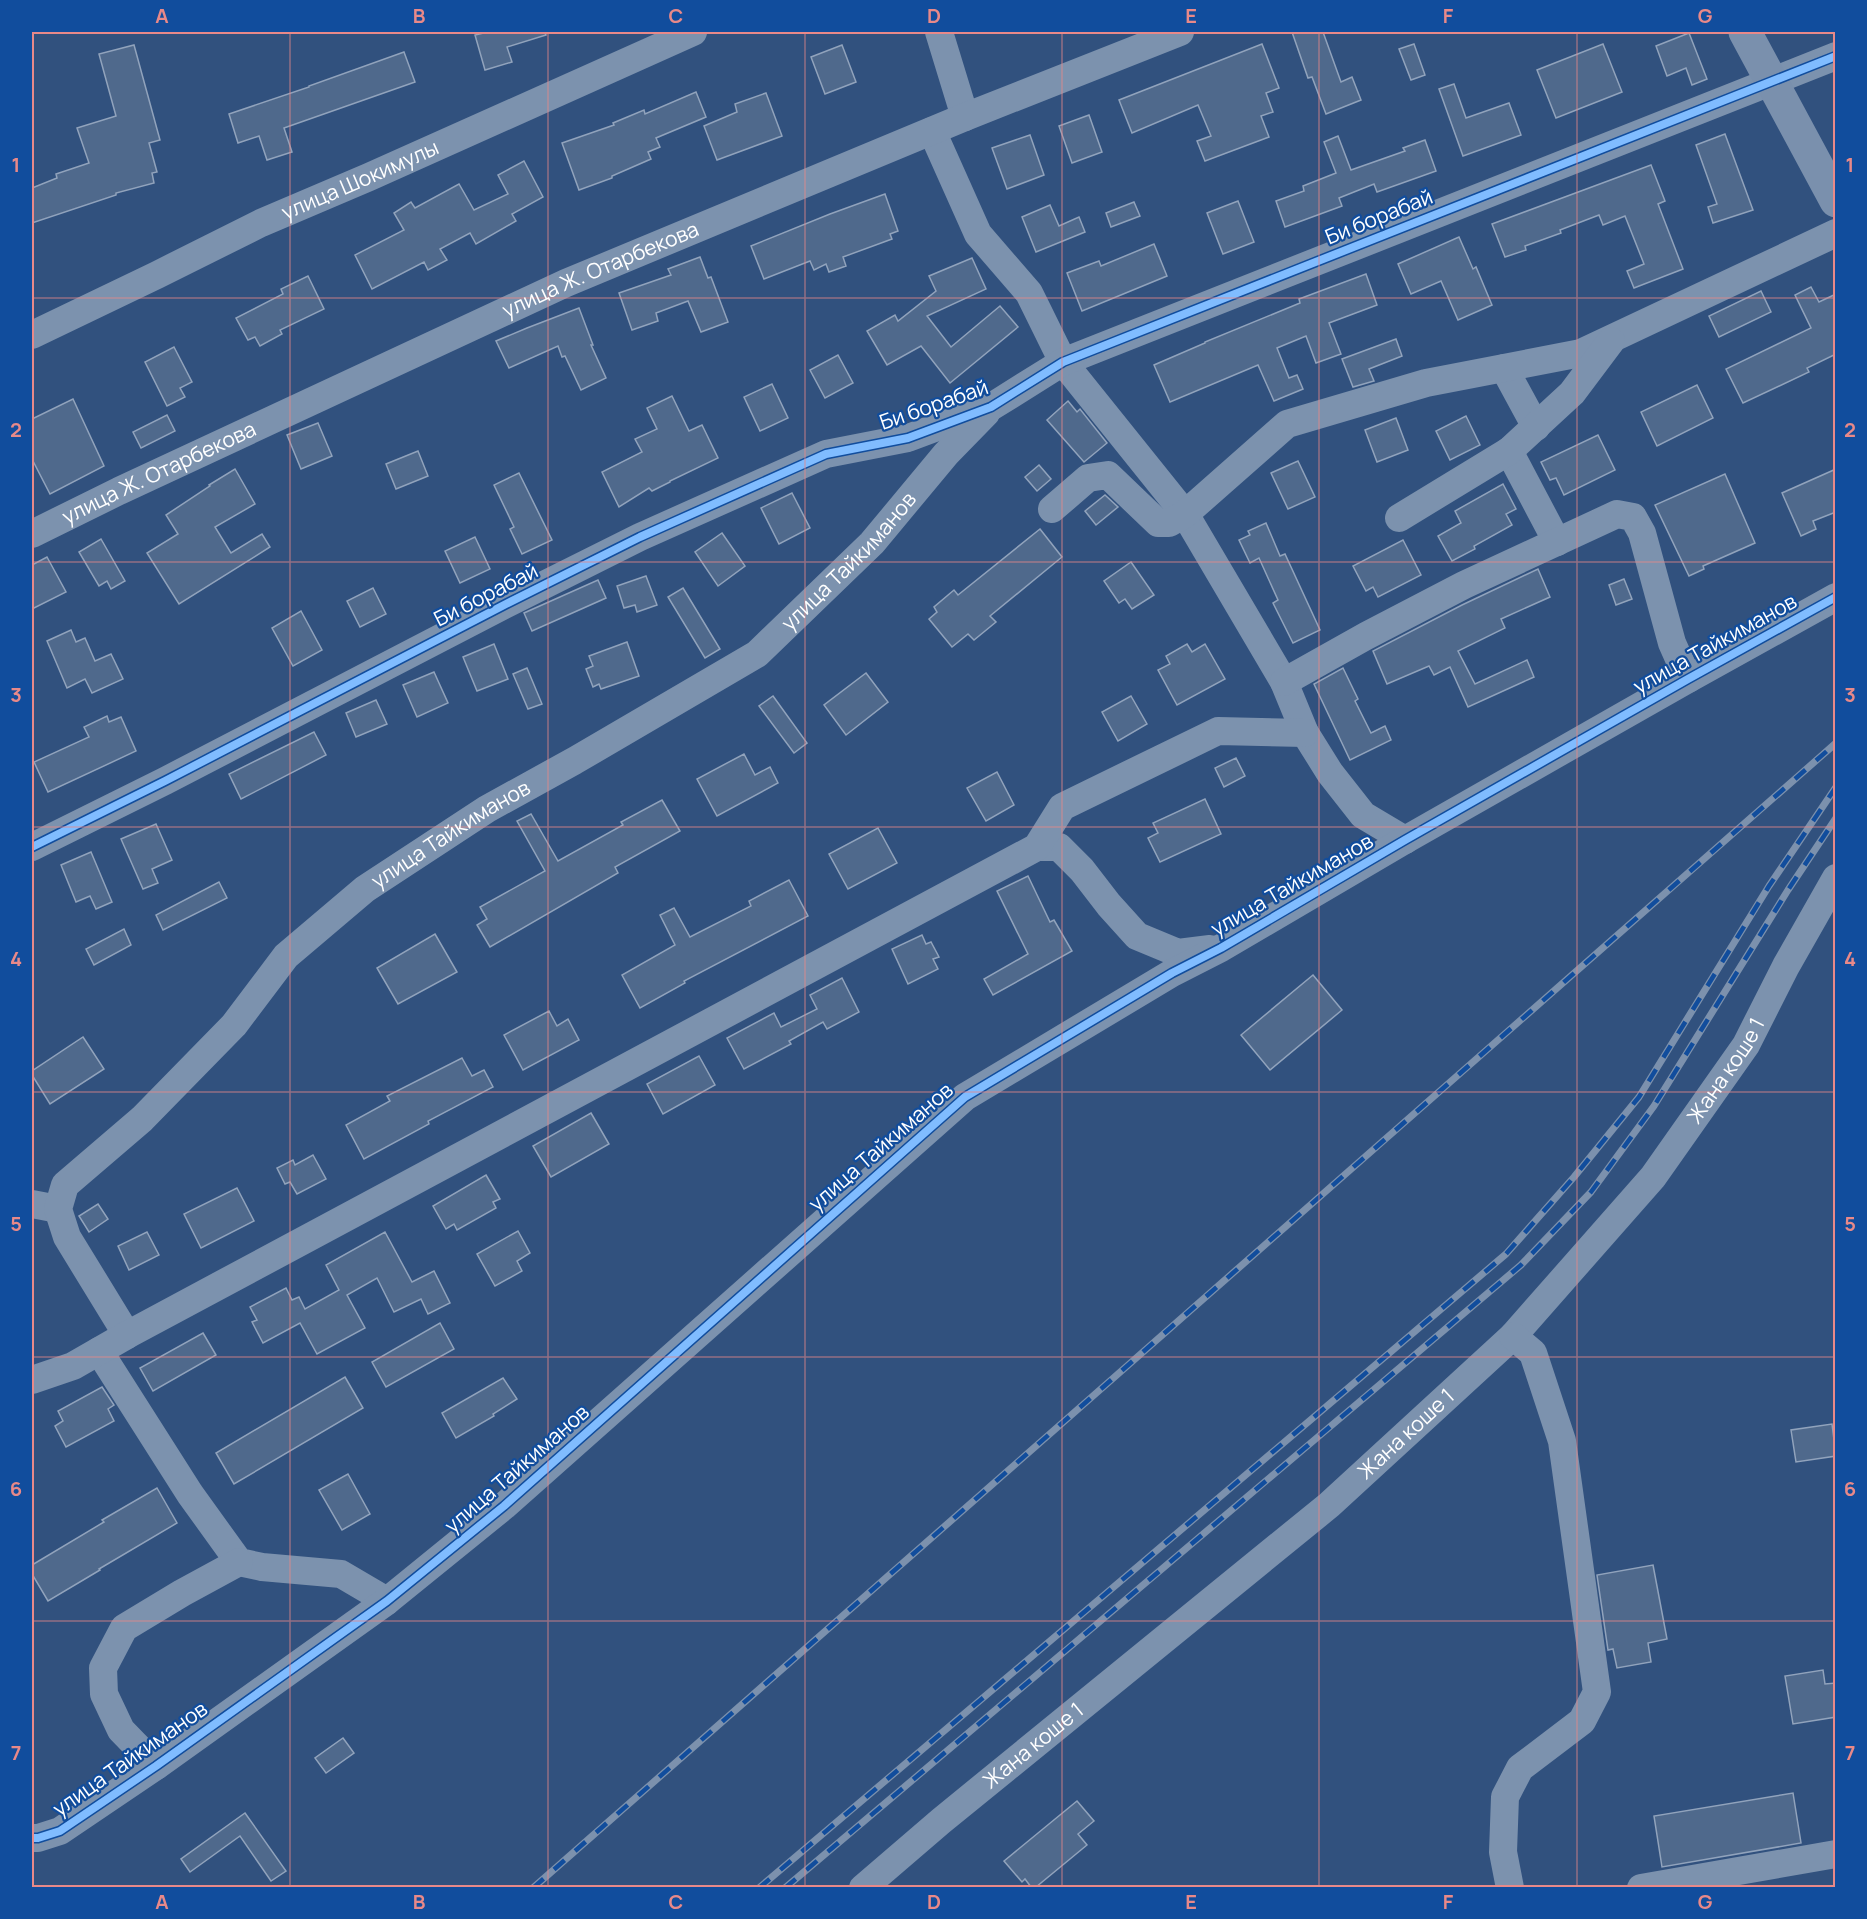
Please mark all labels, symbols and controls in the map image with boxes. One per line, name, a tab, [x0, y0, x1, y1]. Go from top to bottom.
text: A	[155, 2, 169, 29]
text: B	[413, 2, 426, 29]
text: C	[669, 2, 683, 29]
text: D	[927, 2, 941, 29]
text: E	[1185, 2, 1197, 29]
text: F	[1443, 2, 1454, 29]
text: G	[1698, 2, 1713, 29]
street label: улица Шокимулы	[277, 133, 443, 226]
text: 1	[12, 151, 20, 178]
text: 1	[1846, 151, 1854, 178]
street label: Би борабай	[1321, 182, 1436, 250]
street label: улица Ж. Отарбекова	[497, 214, 703, 324]
street label: Би борабай	[875, 372, 992, 436]
street label: улица Ж. Отарбекова	[57, 414, 260, 530]
text: 2	[10, 416, 22, 443]
text: 2	[1844, 416, 1856, 443]
street label: улица Тайкиманов	[775, 486, 922, 636]
street label: Би борабай	[429, 556, 542, 632]
street label: улица Тайкиманов	[1628, 587, 1801, 700]
text: 3	[10, 681, 22, 708]
text: 3	[1844, 681, 1856, 708]
street label: улица Тайкиманов	[365, 773, 535, 894]
street label: улица Тайкиманов	[1205, 826, 1378, 942]
text: 4	[10, 945, 22, 972]
text: 4	[1844, 945, 1856, 972]
street label: Жана коше 1	[1680, 1013, 1771, 1129]
street label: улица Тайкиманов	[802, 1076, 959, 1217]
text: 5	[10, 1210, 22, 1237]
text: 5	[1844, 1210, 1856, 1237]
street label: Жана коше 1	[1351, 1382, 1460, 1485]
street label: улица Тайкиманов	[438, 1398, 595, 1539]
text: 6	[10, 1475, 22, 1502]
text: 6	[1844, 1475, 1856, 1502]
street label: улица Тайкиманов	[47, 1694, 212, 1822]
street label: Жана коше 1	[977, 1696, 1089, 1794]
text: 7	[11, 1739, 21, 1766]
text: 7	[1845, 1739, 1855, 1766]
text: A	[155, 1888, 169, 1915]
text: B	[413, 1888, 426, 1915]
text: C	[669, 1888, 683, 1915]
text: D	[927, 1888, 941, 1915]
text: E	[1185, 1888, 1197, 1915]
text: F	[1443, 1888, 1454, 1915]
text: G	[1698, 1888, 1713, 1915]

